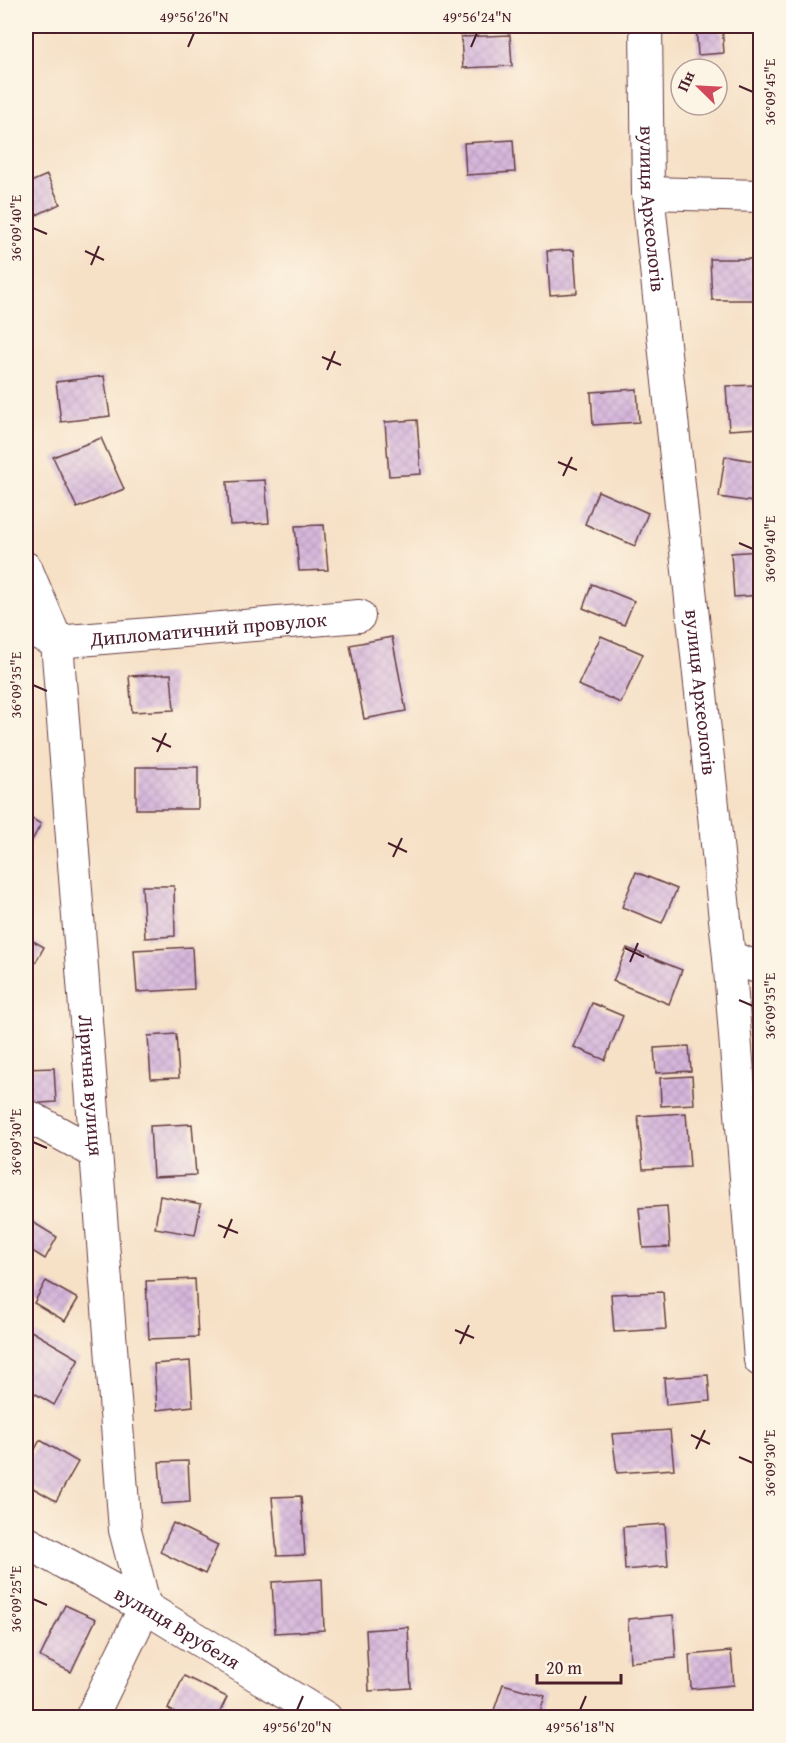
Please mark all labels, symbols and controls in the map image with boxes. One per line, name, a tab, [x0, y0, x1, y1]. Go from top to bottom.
text: 49°56'26"N	[160, 6, 229, 27]
text: 49°56'24"N	[443, 6, 512, 27]
north arrow	[669, 57, 729, 117]
text: 36°09'45"E	[759, 58, 780, 125]
text: Пн	[670, 66, 701, 95]
street label: вулиця Археологів	[633, 125, 673, 293]
text: 36°09'40"E	[5, 194, 26, 261]
text: 36°09'40"E	[759, 515, 780, 582]
street label: Дипломатичний провулок	[88, 604, 328, 653]
street label: вулиця Археологів	[678, 608, 725, 777]
text: 36°09'35"E	[5, 651, 26, 718]
text: 36°09'35"E	[759, 972, 780, 1039]
street label: Лірична вулиця	[72, 1014, 111, 1157]
text: 36°09'30"E	[5, 1108, 26, 1175]
text: 36°09'30"E	[759, 1429, 780, 1496]
text: 36°09'25"E	[5, 1565, 26, 1632]
street label: вулиця Врубеля	[110, 1578, 246, 1676]
scale bar	[537, 1647, 621, 1685]
text: 20 m	[546, 1654, 582, 1681]
text: 49°56'20"N	[263, 1716, 332, 1737]
text: 49°56'18"N	[546, 1716, 615, 1737]

